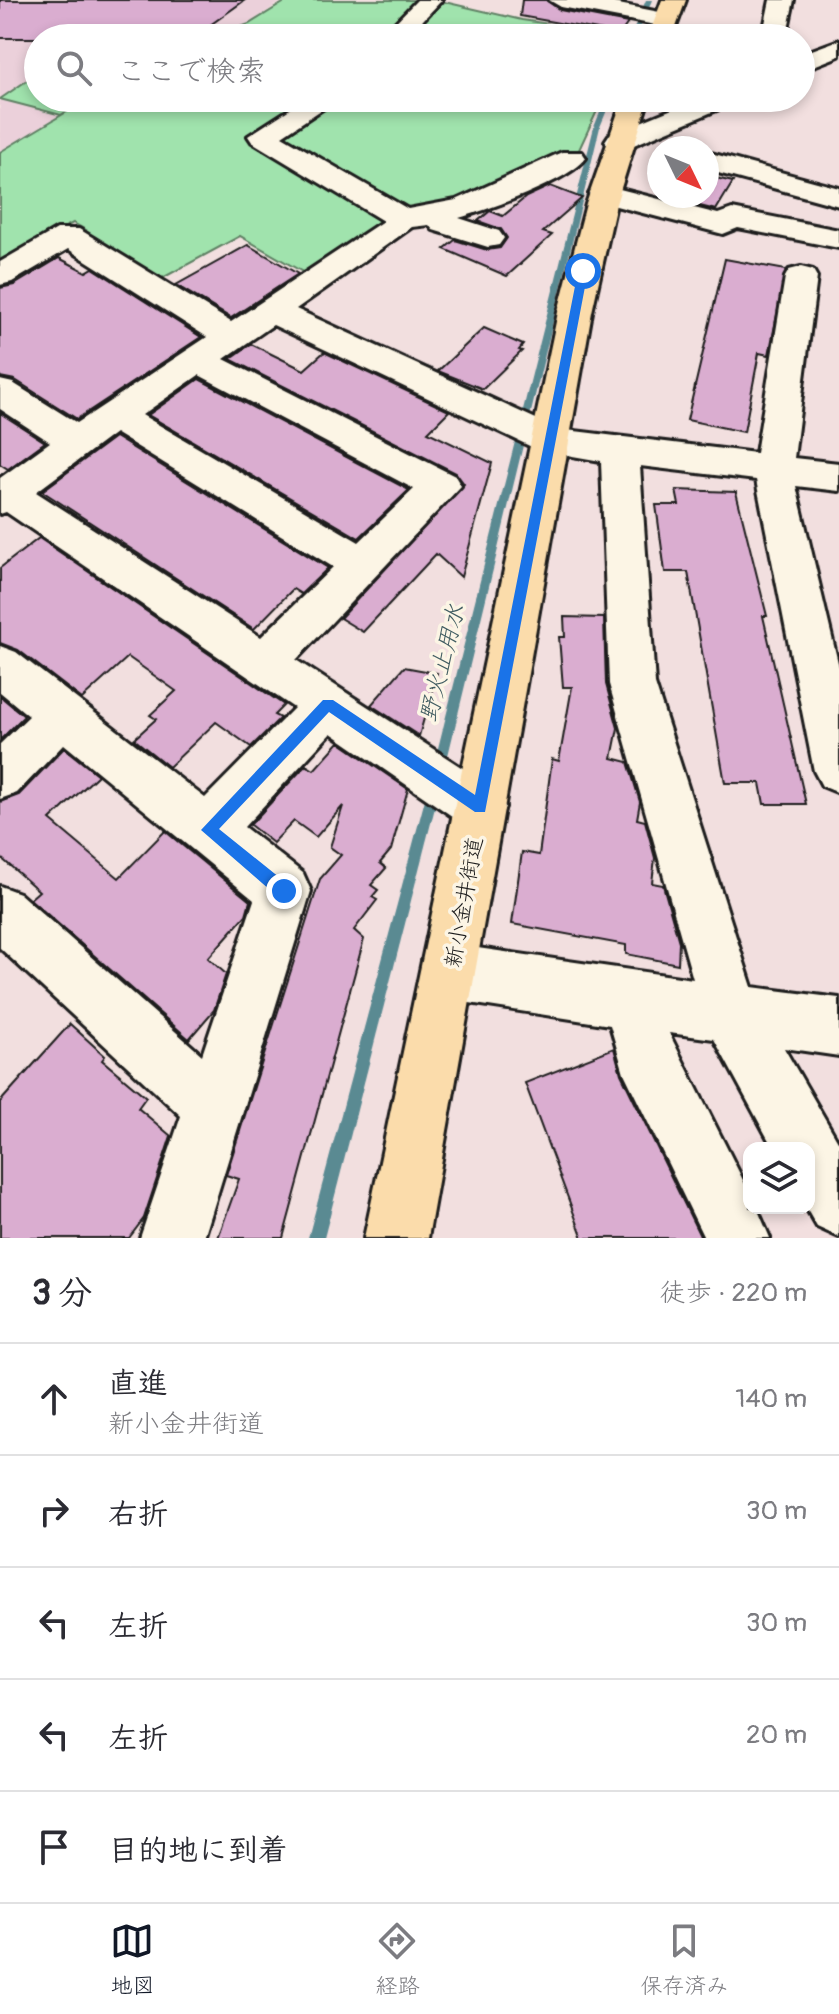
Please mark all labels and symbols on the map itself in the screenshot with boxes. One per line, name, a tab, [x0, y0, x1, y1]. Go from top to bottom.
north arrow	[647, 136, 719, 208]
route start	[565, 253, 601, 289]
water label: 野火止用水	[414, 601, 471, 725]
street label: 新小金井街道	[439, 835, 489, 970]
route end	[266, 873, 302, 909]

